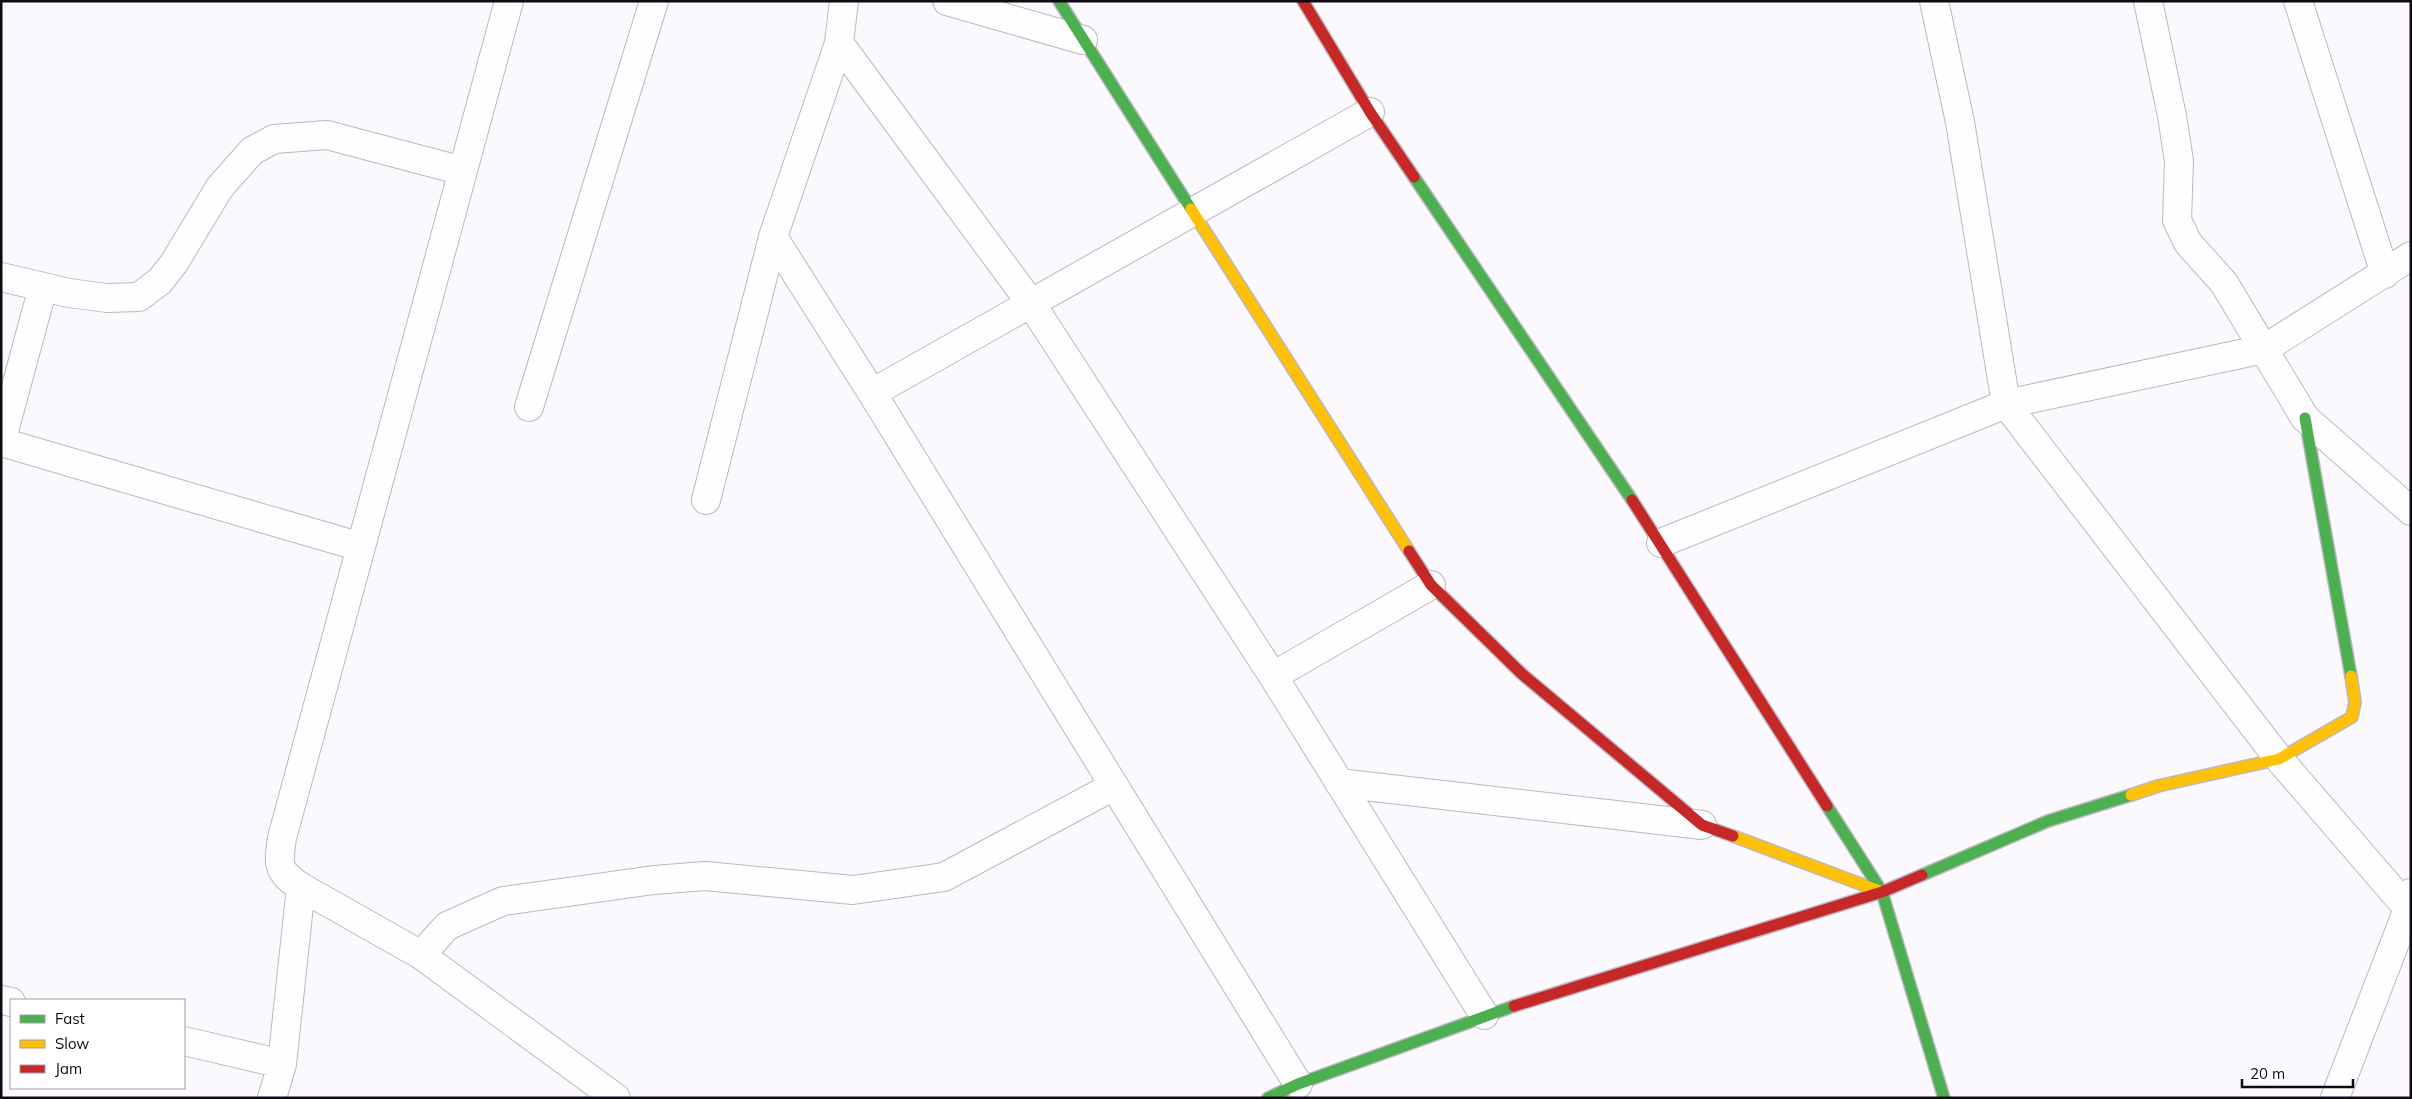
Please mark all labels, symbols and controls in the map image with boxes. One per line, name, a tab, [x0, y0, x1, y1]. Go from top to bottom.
legend	[10, 999, 185, 1089]
text: Fast	[55, 1009, 85, 1028]
text: Slow	[55, 1034, 89, 1053]
scale bar	[2242, 1056, 2353, 1088]
text: Jam	[55, 1059, 82, 1078]
text: 20 m	[2250, 1064, 2285, 1083]

